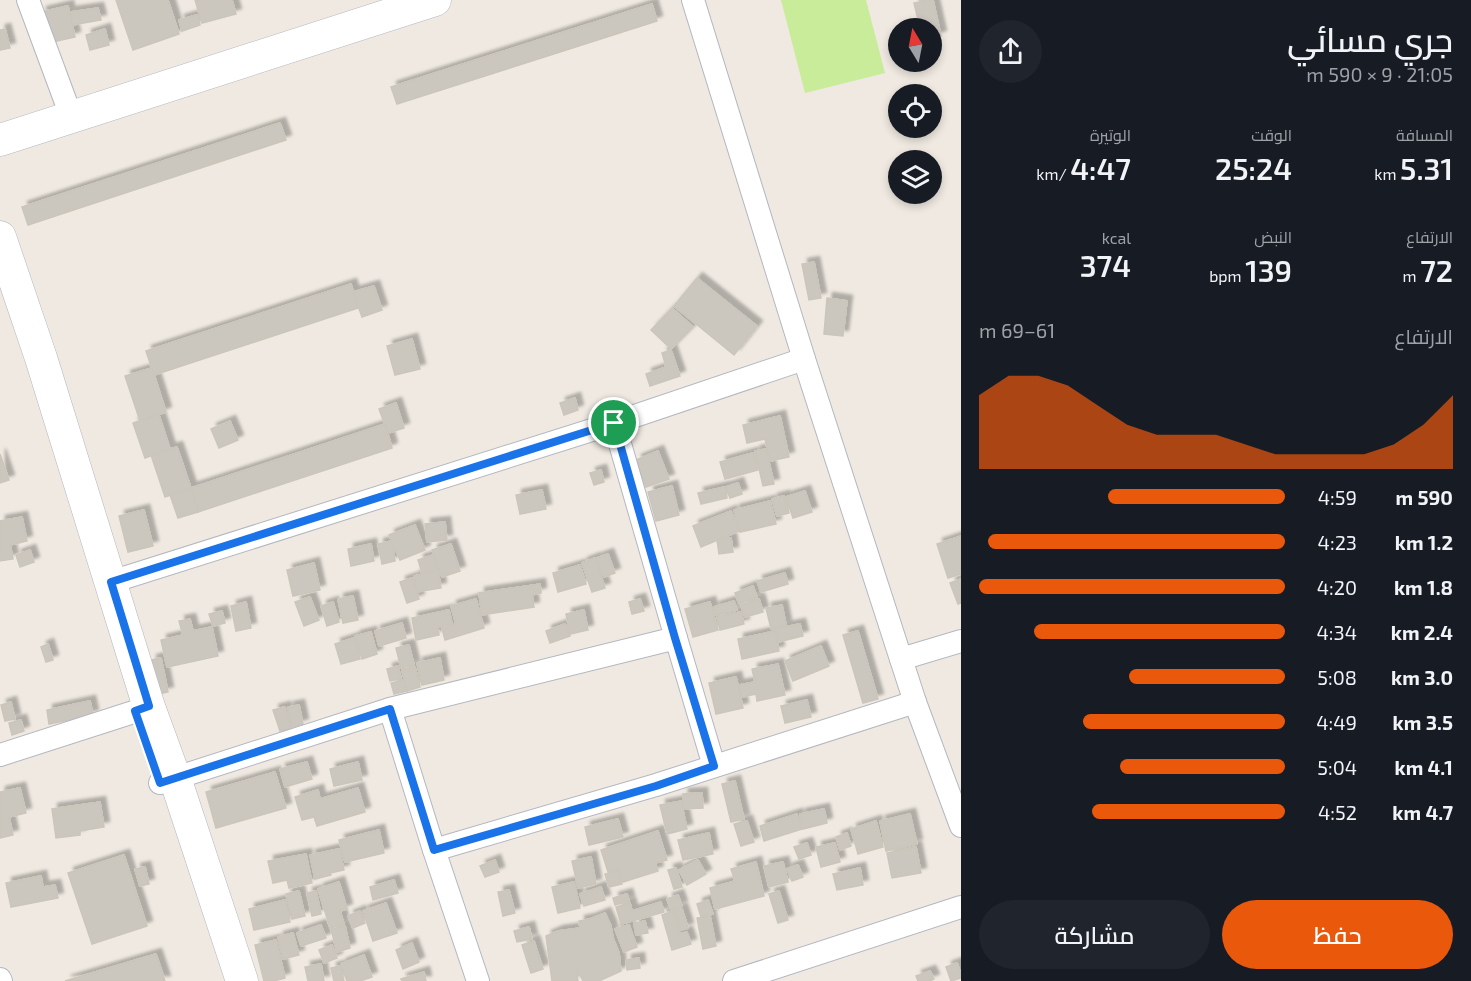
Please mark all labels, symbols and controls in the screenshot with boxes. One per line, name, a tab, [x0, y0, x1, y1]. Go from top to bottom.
north arrow	[888, 18, 942, 72]
map controls	[888, 18, 942, 204]
text: جري مسائي	[1287, 19, 1453, 59]
button: share	[979, 20, 1042, 83]
text: 21:05 · 9 × 590 m	[1306, 62, 1453, 86]
button: locate	[888, 84, 942, 138]
text: الوتيرة	[1090, 125, 1131, 144]
text: الوقت	[1251, 125, 1292, 144]
text: المسافة	[1396, 125, 1453, 144]
button: layers	[888, 150, 942, 204]
text: 4:47	[1070, 150, 1131, 186]
text: 25:24	[1215, 150, 1292, 186]
text: 5.31	[1400, 150, 1453, 186]
text: /km	[1036, 164, 1070, 183]
text: km	[1374, 164, 1400, 183]
text: النبض	[1254, 227, 1292, 246]
text: الارتفاع	[1406, 227, 1453, 246]
text: kcal	[1102, 228, 1131, 247]
text: 374	[1080, 247, 1131, 283]
text: 139	[1245, 252, 1292, 288]
text: 72	[1420, 252, 1453, 288]
text: bpm	[1209, 266, 1245, 285]
text: m	[1403, 266, 1420, 285]
text: 61–69 m	[979, 318, 1055, 342]
text: الارتفاع	[1394, 324, 1453, 348]
pin	[588, 397, 639, 448]
icon: arrive	[597, 406, 630, 439]
text: 4:59	[1318, 485, 1357, 509]
text: 590 m	[1396, 485, 1453, 509]
text: 4:23	[1318, 530, 1357, 554]
text: 1.2 km	[1395, 530, 1453, 554]
text: 4:20	[1317, 575, 1357, 599]
text: 1.8 km	[1394, 575, 1453, 599]
text: 4:34	[1317, 620, 1357, 644]
text: 2.4 km	[1391, 620, 1453, 644]
text: 5:08	[1317, 665, 1357, 689]
text: 3.0 km	[1391, 665, 1453, 689]
text: 4:49	[1316, 710, 1357, 734]
text: 3.5 km	[1393, 710, 1453, 734]
text: 5:04	[1317, 755, 1357, 779]
text: 4.1 km	[1394, 755, 1453, 779]
text: 4:52	[1318, 800, 1357, 824]
text: 4.7 km	[1392, 800, 1453, 824]
button: مشاركة	[979, 900, 1210, 969]
button: حفظ	[1222, 900, 1453, 969]

